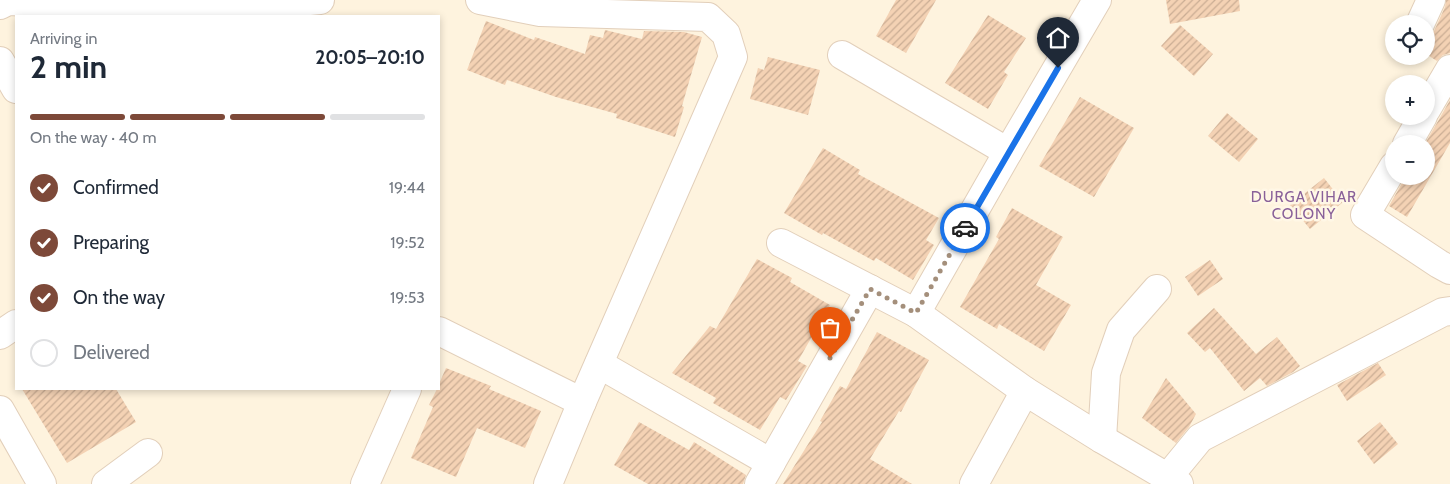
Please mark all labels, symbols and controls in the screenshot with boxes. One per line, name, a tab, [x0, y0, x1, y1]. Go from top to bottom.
map controls	[1385, 15, 1435, 185]
button: locate	[1385, 15, 1435, 65]
pin	[1037, 17, 1079, 68]
icon: home	[1044, 24, 1072, 52]
text: Arriving in	[30, 29, 97, 48]
text: 20:05–20:10	[315, 46, 425, 69]
text: 2 min	[30, 47, 107, 86]
button: +	[1385, 75, 1435, 125]
text: On the way · 40 m	[30, 128, 157, 147]
button: −	[1385, 135, 1435, 185]
icon: check	[30, 174, 58, 202]
text: Confirmed	[73, 176, 159, 199]
text: 19:44	[389, 178, 425, 197]
district label: DURGA VIHAR COLONY	[1251, 188, 1357, 223]
courier	[940, 203, 990, 253]
icon: car	[951, 214, 979, 242]
icon: check	[30, 229, 58, 257]
text: Preparing	[73, 231, 149, 254]
text: 19:52	[390, 233, 425, 252]
icon: check	[30, 284, 58, 312]
text: On the way	[73, 286, 165, 309]
text: 19:53	[390, 288, 425, 307]
pin	[809, 307, 851, 358]
icon: bag	[816, 314, 844, 342]
text: Delivered	[73, 341, 150, 364]

